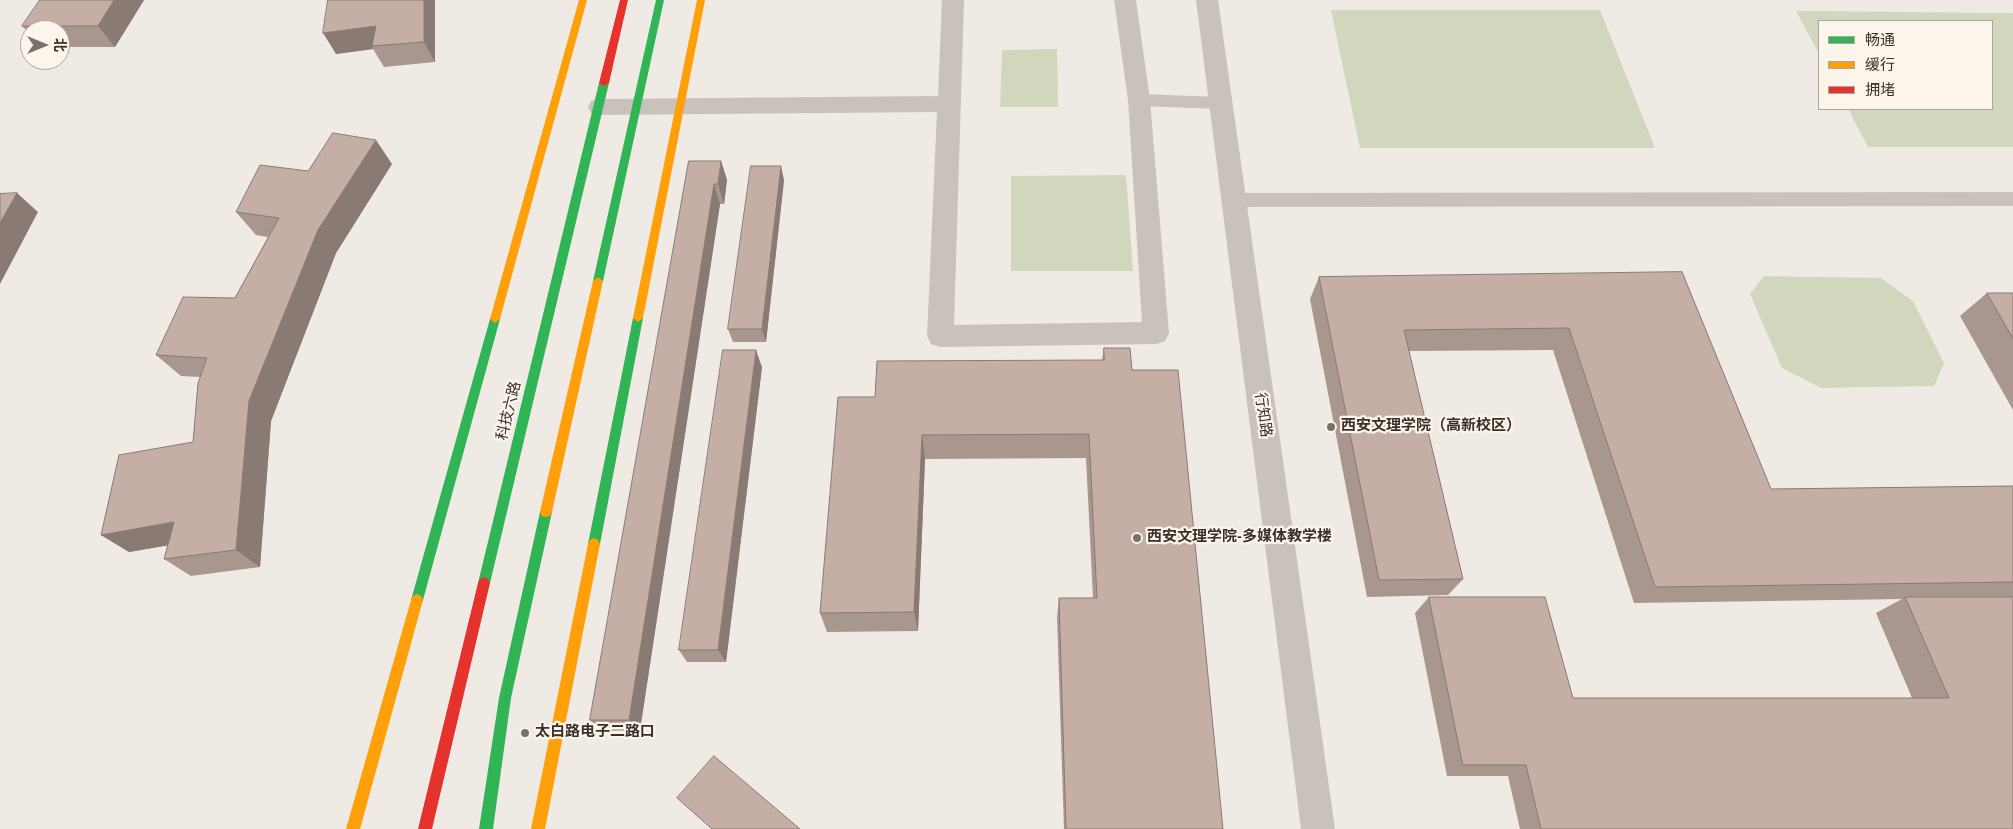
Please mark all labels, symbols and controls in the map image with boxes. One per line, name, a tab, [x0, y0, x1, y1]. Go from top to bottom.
north arrow	[20, 20, 70, 70]
legend	[1818, 20, 1993, 110]
text: 畅通	[1865, 30, 1895, 51]
text: 北	[49, 38, 69, 52]
text: 缓行	[1865, 55, 1895, 76]
text: 拥堵	[1865, 80, 1895, 101]
street label: 科技六路	[494, 380, 526, 442]
street label: 行知路	[1250, 391, 1274, 439]
place label: 西安文理学院（高新校区）	[1341, 418, 1521, 436]
marker: 西安文理学院（高新校区）	[1325, 421, 1337, 433]
place label: 西安文理学院-多媒体教学楼	[1147, 529, 1332, 547]
marker: 西安文理学院-多媒体教学楼	[1131, 532, 1143, 544]
place label: 太白路电子二路口	[535, 724, 655, 742]
marker: 太白路电子二路口	[519, 727, 531, 739]

